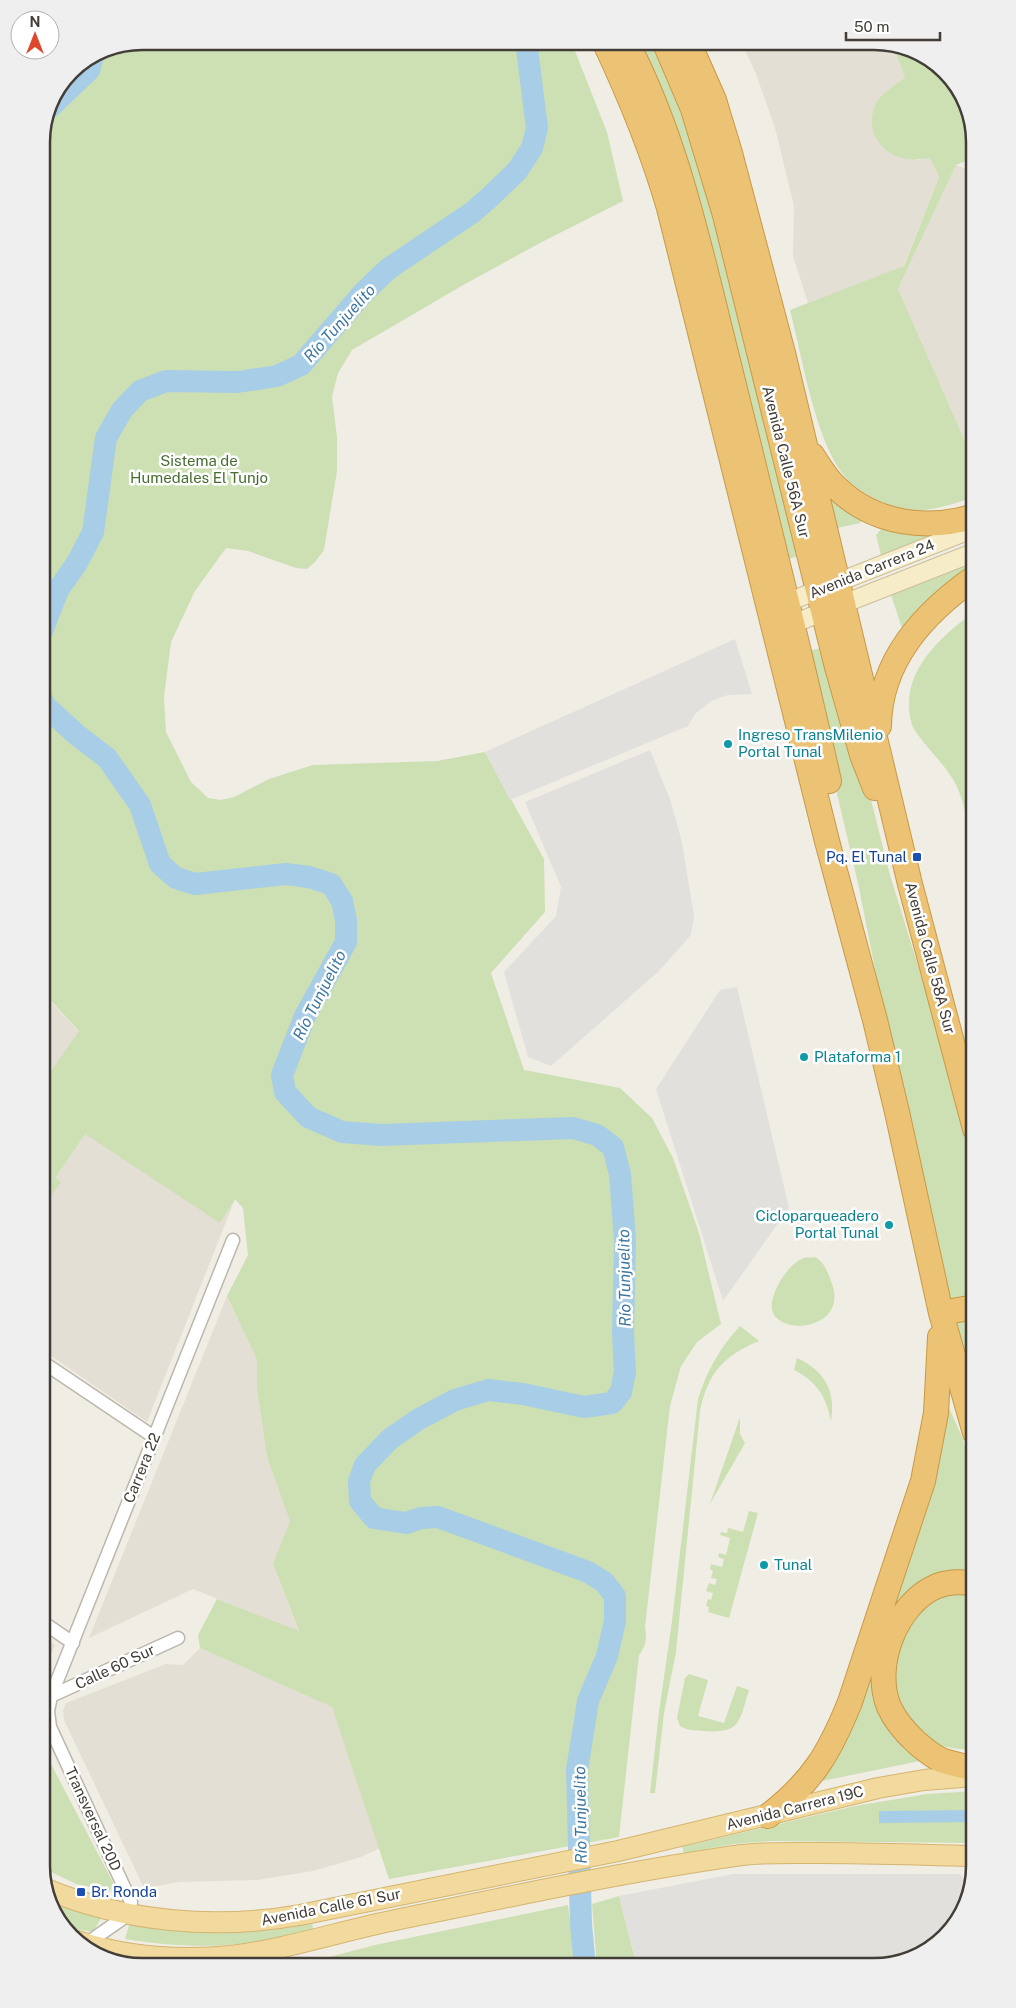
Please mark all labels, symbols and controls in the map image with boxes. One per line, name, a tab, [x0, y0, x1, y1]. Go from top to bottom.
north arrow	[10, 10, 60, 60]
scale bar	[846, 10, 940, 42]
text: N	[30, 14, 40, 30]
text: 50 m	[854, 18, 889, 35]
water label: Río Tunjuelito	[300, 280, 379, 366]
street label: Avenida Calle 56A Sur	[759, 384, 814, 540]
park label: Sistema de Humedales El Tunjo	[130, 452, 268, 486]
street label: Avenida Carrera 24	[807, 536, 937, 601]
place label: Ingreso TransMilenio Portal Tunal	[738, 726, 883, 760]
marker: Ingreso TransMilenio Portal Tunal	[722, 738, 734, 750]
place label: Pq. El Tunal	[826, 848, 907, 865]
marker: Pq. El Tunal	[911, 851, 923, 863]
street label: Avenida Calle 58A Sur	[902, 880, 959, 1036]
water label: Río Tunjuelito	[289, 947, 350, 1043]
place label: Plataforma 1	[814, 1048, 901, 1065]
marker: Plataforma 1	[798, 1051, 810, 1063]
place label: Cicloparqueadero Portal Tunal	[755, 1207, 879, 1241]
marker: Cicloparqueadero Portal Tunal	[883, 1219, 895, 1231]
water label: Río Tunjuelito	[614, 1229, 635, 1327]
street label: Carrera 22	[120, 1430, 163, 1505]
place label: Tunal	[774, 1556, 812, 1573]
marker: Tunal	[758, 1559, 770, 1571]
street label: Calle 60 Sur	[72, 1641, 157, 1692]
street label: Transversal 20D	[62, 1764, 125, 1873]
water label: Río Tunjuelito	[570, 1766, 591, 1864]
street label: Avenida Carrera 19C	[724, 1782, 865, 1833]
place label: Br. Ronda	[91, 1883, 157, 1900]
street label: Avenida Calle 61 Sur	[260, 1885, 402, 1928]
marker: Br. Ronda	[75, 1886, 87, 1898]

